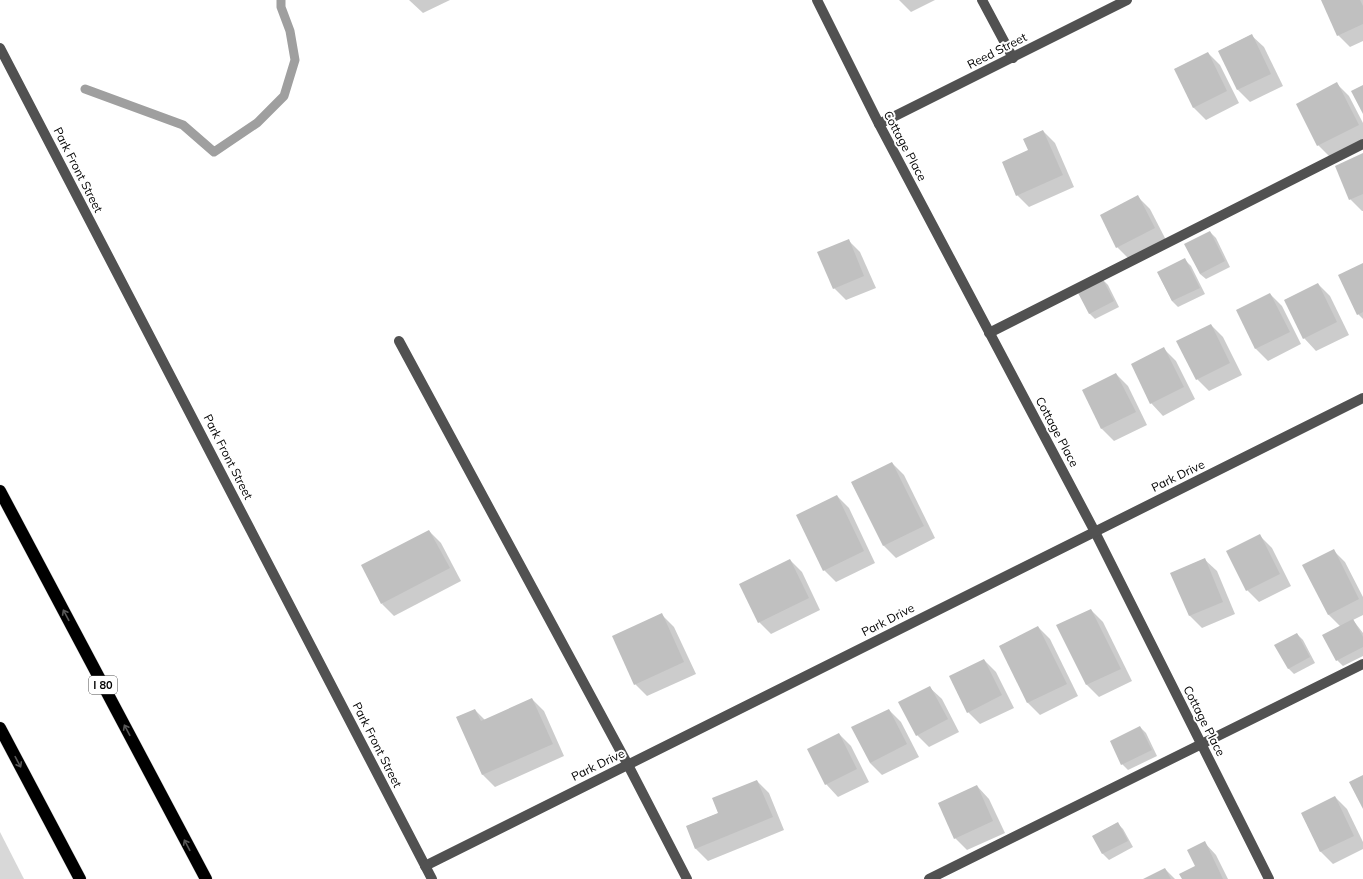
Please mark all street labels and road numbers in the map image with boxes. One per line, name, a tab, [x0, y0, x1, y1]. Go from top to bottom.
street label: Reed Street	[965, 29, 1029, 72]
street label: Cottage Place	[881, 108, 930, 183]
street label: Park Front Street	[50, 125, 106, 215]
street label: Cottage Place	[1033, 394, 1082, 469]
street label: Park Front Street	[200, 412, 256, 502]
street label: Park Drive	[1149, 456, 1207, 495]
street label: Park Drive	[859, 600, 917, 639]
road number: I 80	[89, 676, 117, 694]
street label: Cottage Place	[1180, 683, 1229, 759]
street label: Park Front Street	[349, 700, 405, 790]
street label: Park Drive	[569, 745, 627, 784]

